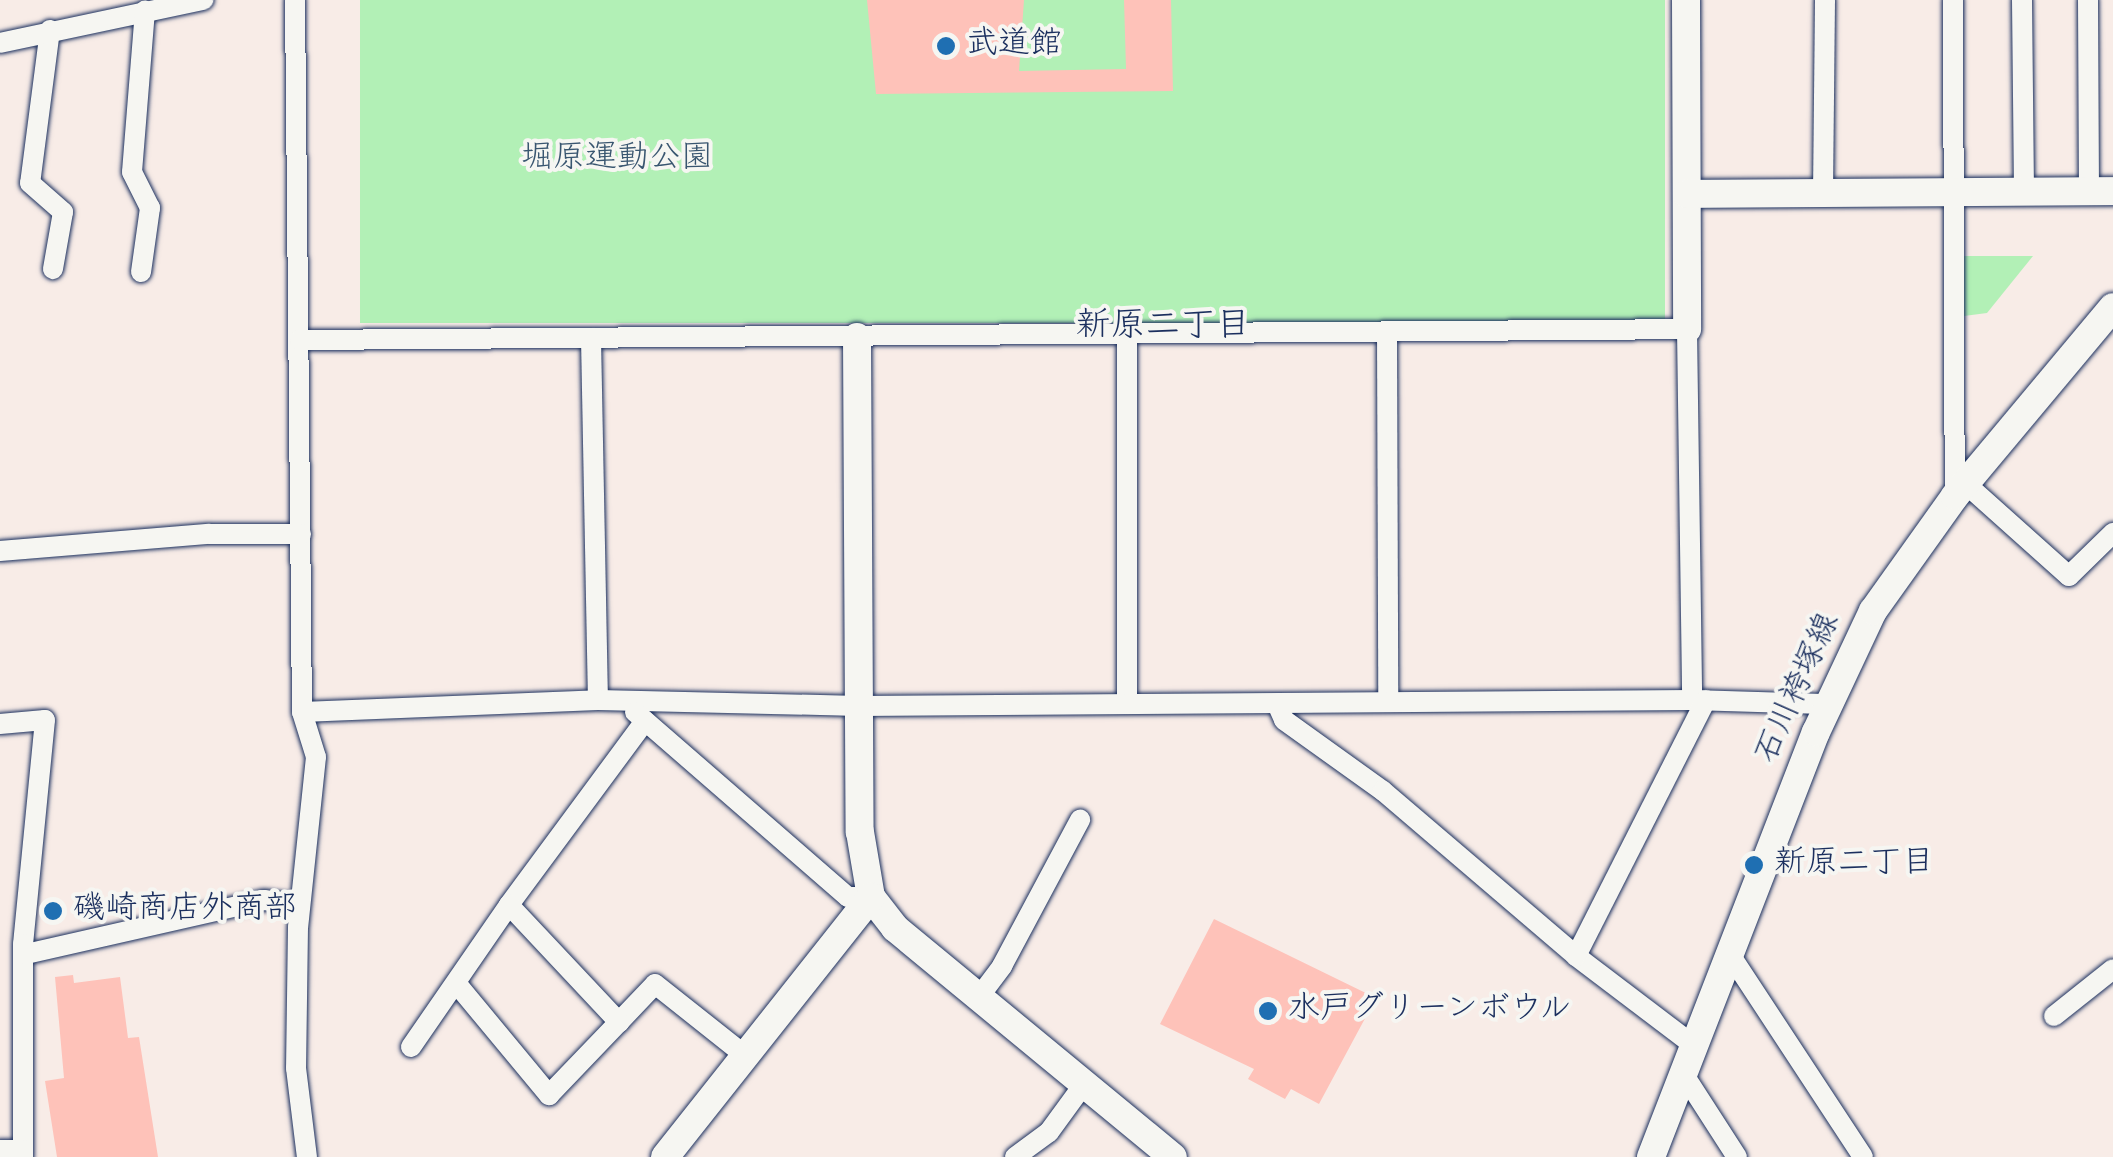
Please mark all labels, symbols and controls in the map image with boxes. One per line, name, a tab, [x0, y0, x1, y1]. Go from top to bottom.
place label: 武道館	[966, 27, 1062, 65]
marker: 武道館	[935, 35, 957, 57]
park label: 堀原運動公園	[521, 141, 713, 179]
district label: 新原二丁目	[1076, 308, 1250, 350]
street label: 石川袴塚線	[1750, 608, 1850, 770]
place label: 新原二丁目	[1774, 846, 1934, 884]
marker: 新原二丁目	[1743, 854, 1765, 876]
place label: 磯崎商店外商部	[73, 892, 297, 930]
marker: 磯崎商店外商部	[42, 900, 64, 922]
place label: 水戸グリーンボウル	[1288, 992, 1576, 1030]
marker: 水戸グリーンボウル	[1257, 1000, 1279, 1022]

